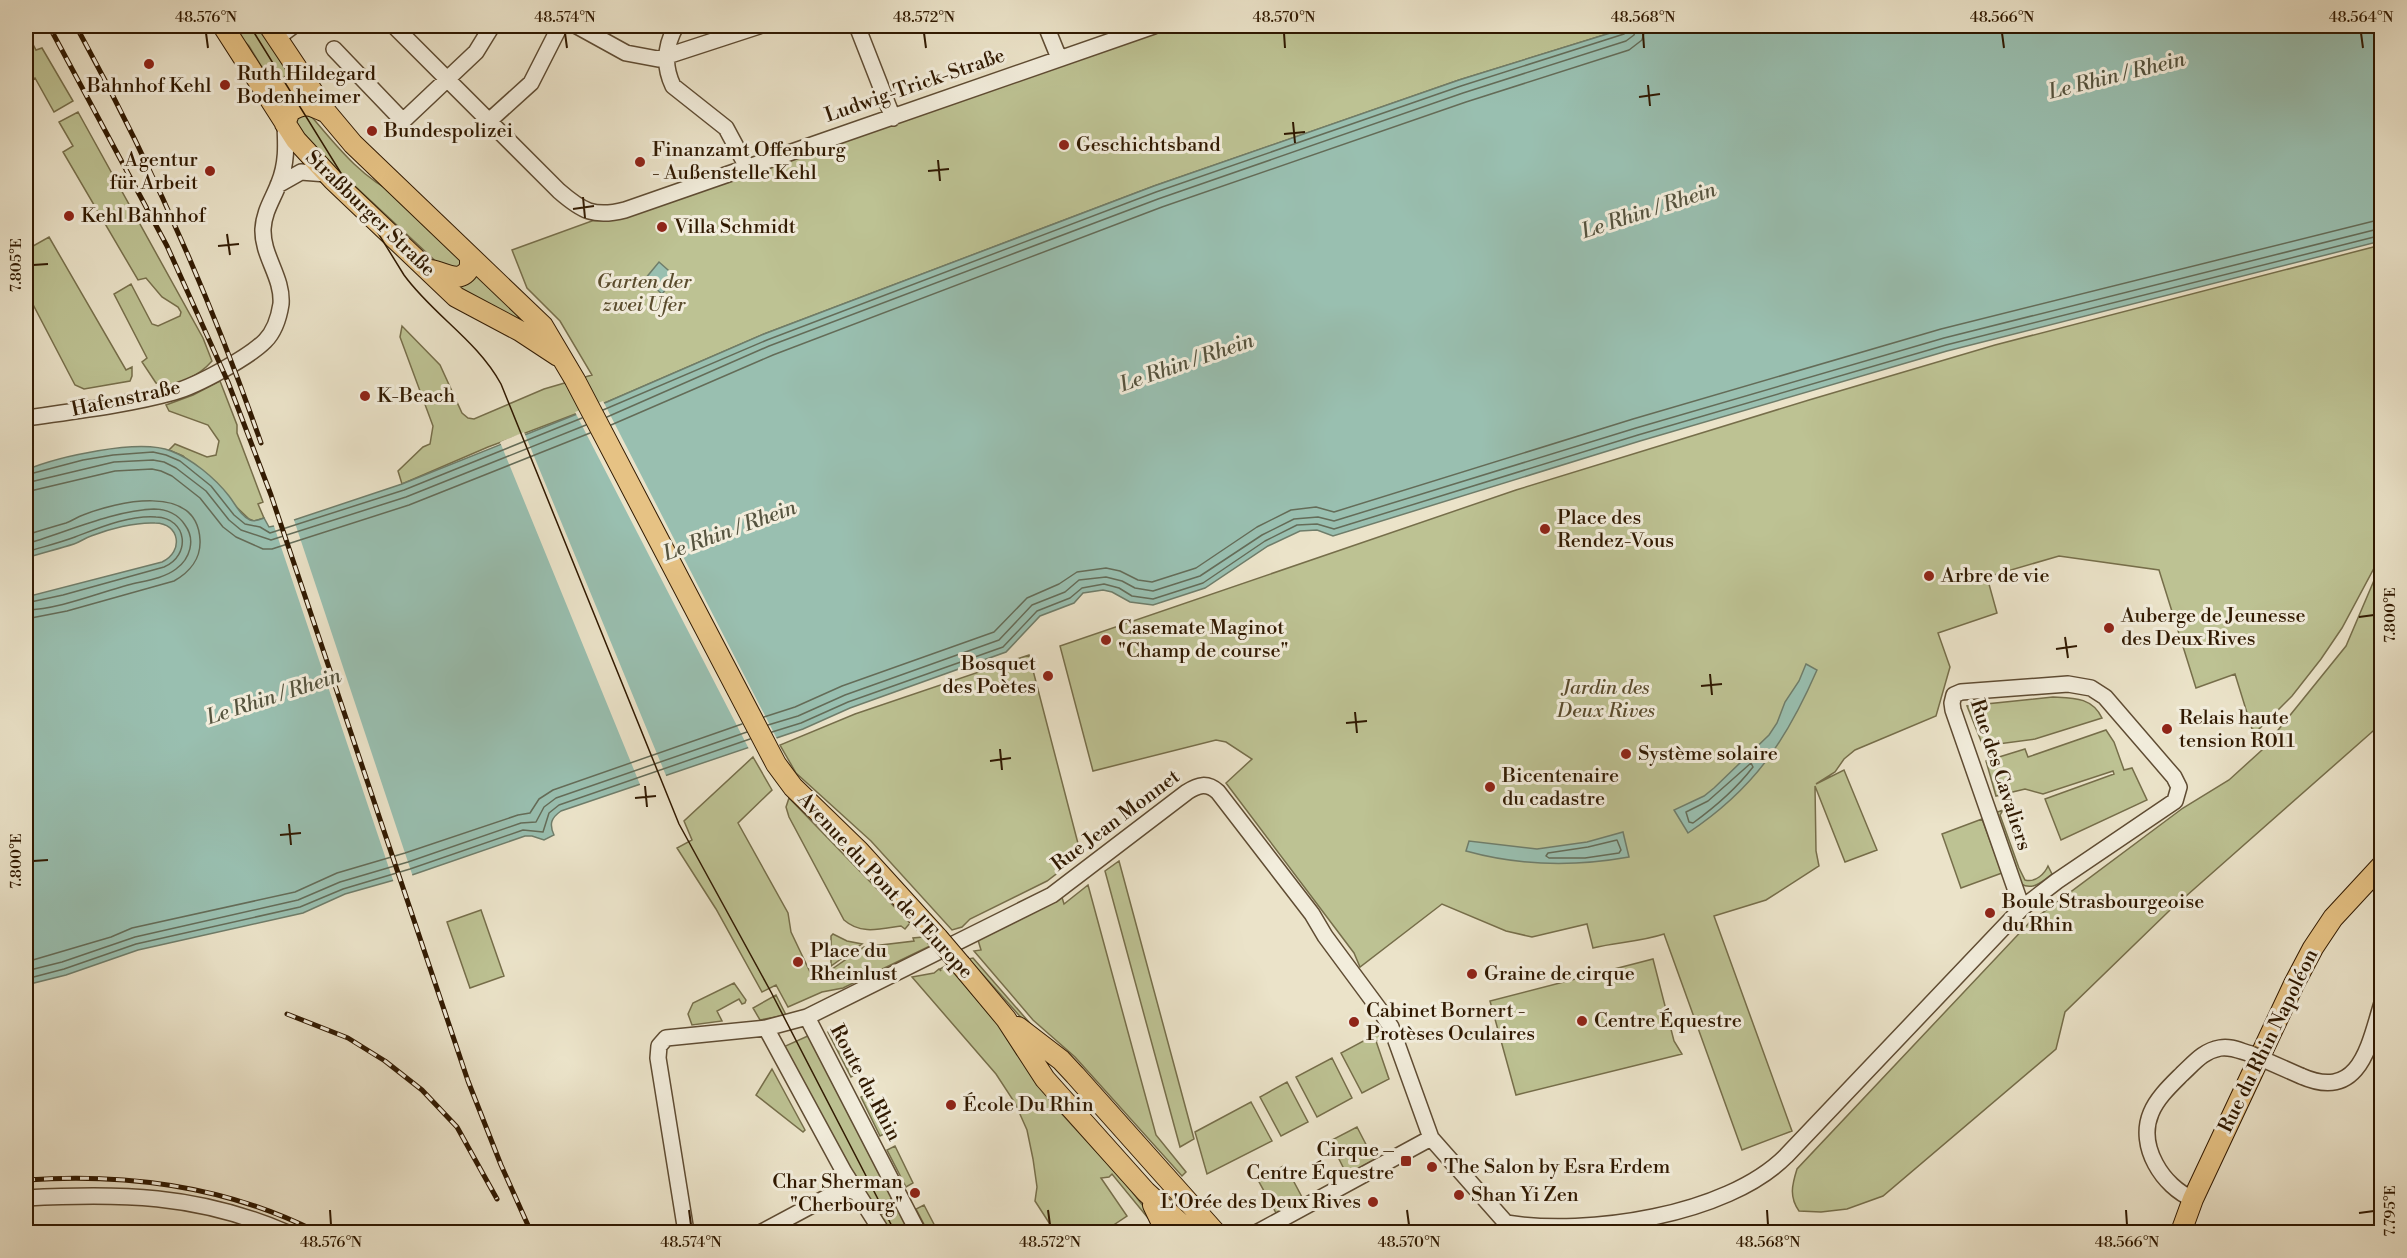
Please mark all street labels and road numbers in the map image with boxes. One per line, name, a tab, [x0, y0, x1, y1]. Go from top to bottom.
street label: Ludwig-Trick-Straße	[822, 43, 1008, 129]
street label: Straßburger Straße	[300, 146, 440, 282]
street label: Hafenstraße	[69, 375, 183, 423]
street label: Rue des Cavaliers	[1964, 696, 2036, 854]
street label: Rue Jean Monnet	[1047, 765, 1185, 877]
street label: Avenue du Pont de l'Europe	[791, 787, 978, 985]
street label: Rue du Rhin Napoléon	[2214, 945, 2324, 1137]
street label: Route du Rhin	[824, 1020, 906, 1146]

